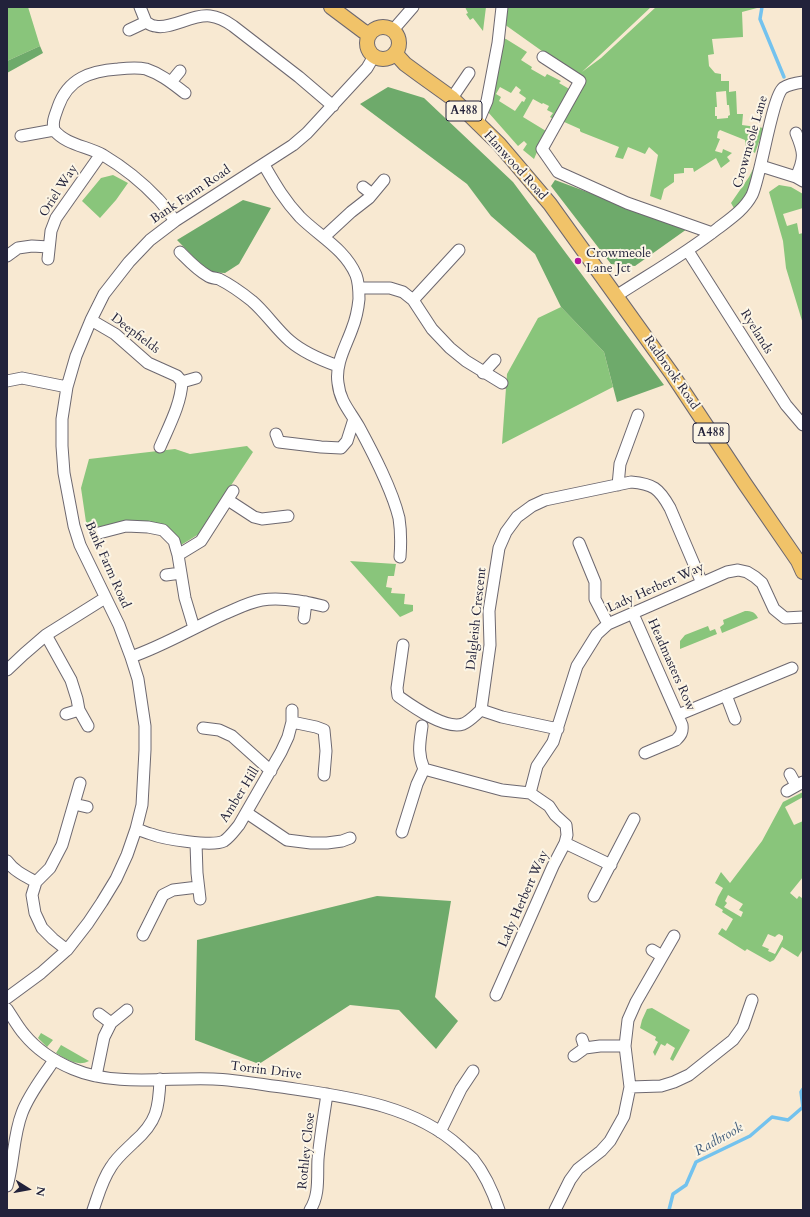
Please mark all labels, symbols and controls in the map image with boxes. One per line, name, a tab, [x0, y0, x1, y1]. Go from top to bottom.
street label: Crowmeole Lane	[730, 94, 772, 190]
road number: A488	[446, 101, 482, 121]
street label: Hanwood Road	[480, 128, 550, 204]
street label: Oriel Way	[36, 162, 82, 220]
street label: Bank Farm Road	[148, 162, 234, 228]
place label: Crowmeole Lane Jct	[586, 246, 651, 277]
marker: Crowmeole Lane Jct	[573, 256, 583, 266]
street label: Ryelands	[736, 307, 776, 357]
street label: Deepfields	[108, 311, 162, 357]
street label: Radbrook Road	[640, 333, 702, 413]
road number: A488	[693, 423, 729, 443]
street label: Bank Farm Road	[81, 519, 133, 611]
street label: Lady Herbert Way	[605, 560, 707, 616]
street label: Dalgleish Crescent	[464, 567, 490, 671]
street label: Headmasters Row	[644, 616, 698, 714]
street label: Amber Hill	[217, 764, 263, 826]
street label: Lady Herbert Way	[496, 848, 552, 950]
street label: Torrin Drive	[229, 1059, 303, 1083]
street label: Rothley Close	[295, 1112, 319, 1190]
water label: Radbrook	[692, 1120, 746, 1160]
north arrow	[8, 1169, 48, 1209]
text: N	[32, 1185, 49, 1197]

